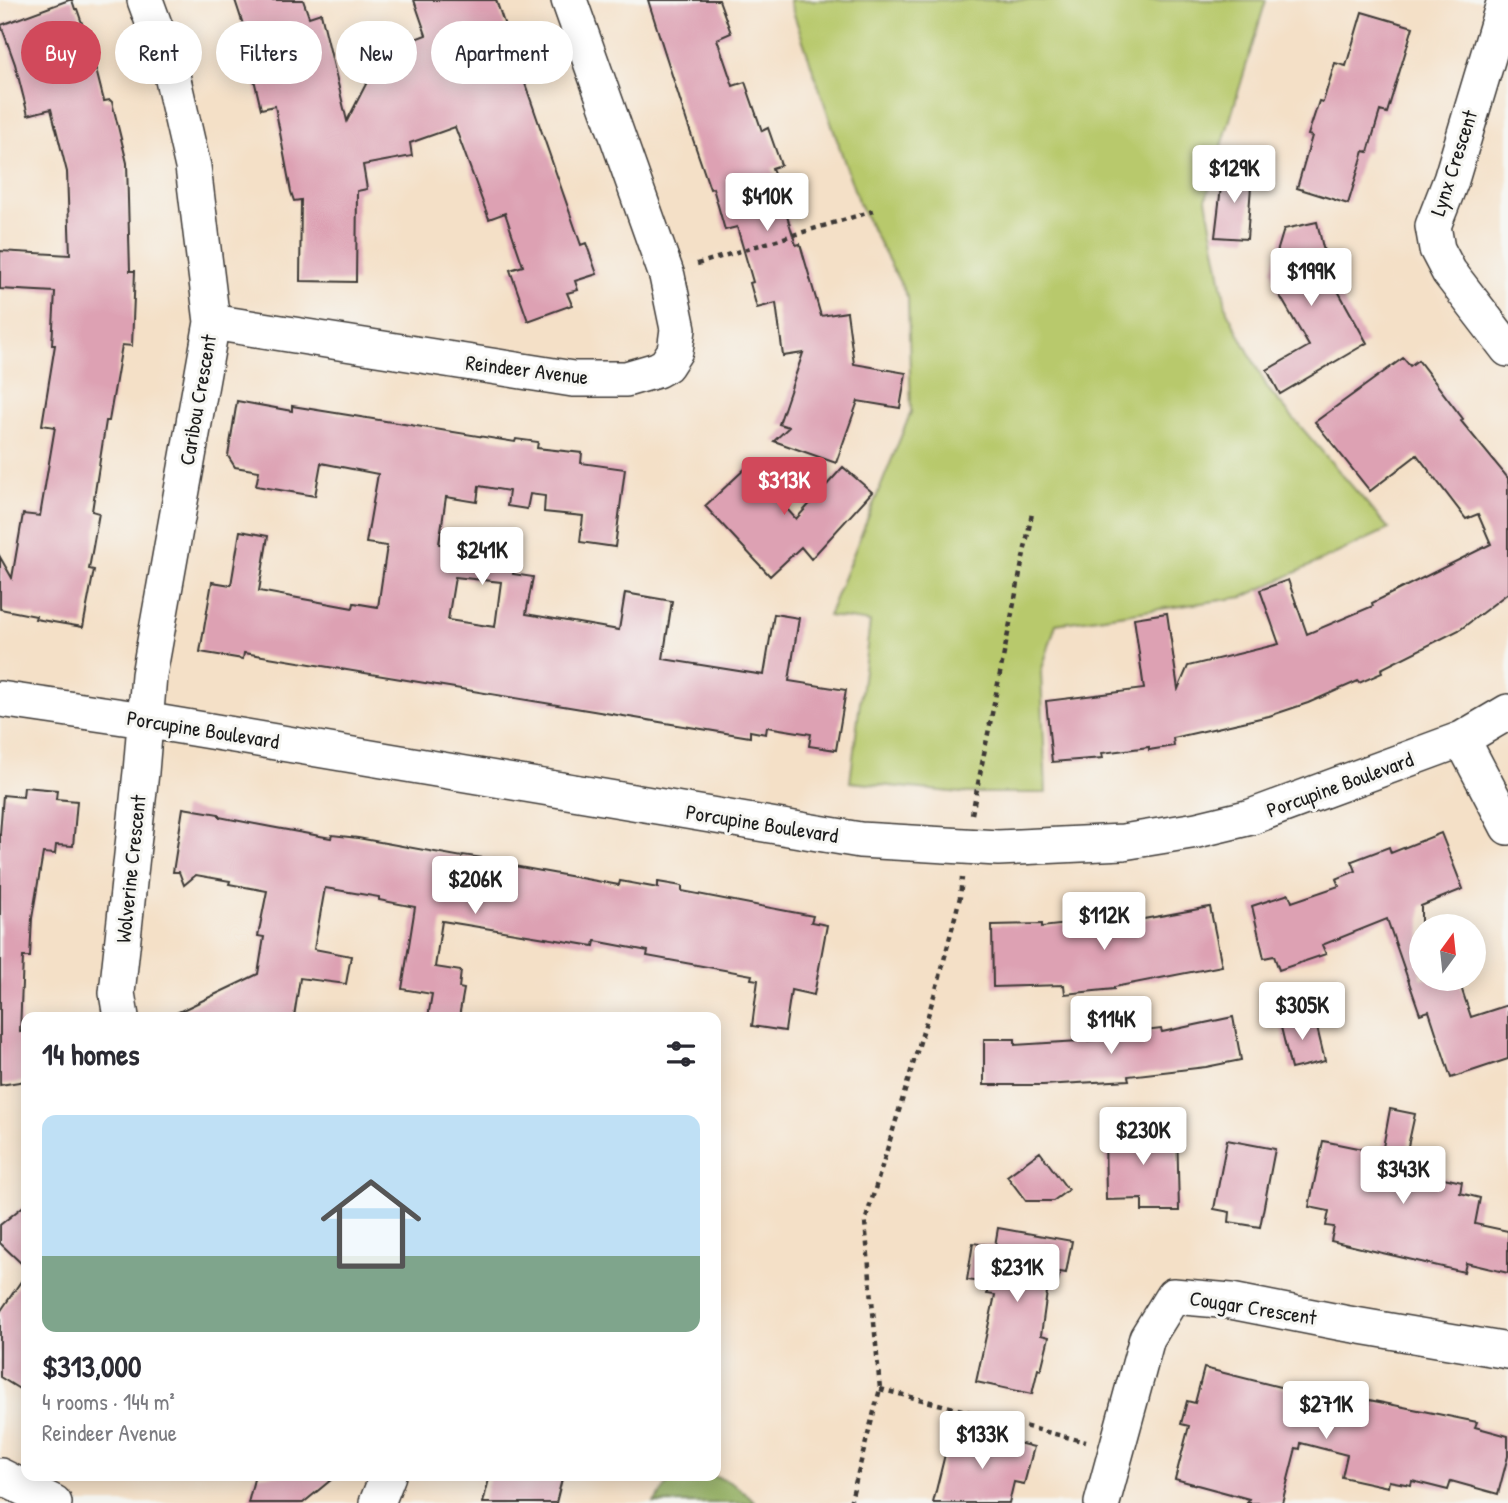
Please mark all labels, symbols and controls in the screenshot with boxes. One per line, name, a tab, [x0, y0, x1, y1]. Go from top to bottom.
chip: Buy	[21, 21, 101, 84]
chip: Rent	[115, 21, 202, 84]
chip: Filters	[216, 21, 322, 84]
chip: New	[336, 21, 417, 84]
chip: Apartment	[431, 21, 573, 84]
street label: Lynx Crescent	[1423, 105, 1485, 219]
pin: $129K	[1185, 146, 1283, 205]
text: $129K	[1208, 152, 1260, 183]
pin: $410K	[718, 174, 816, 233]
text: $410K	[742, 180, 792, 211]
pin: $199K	[1262, 248, 1360, 308]
text: $199K	[1287, 255, 1335, 286]
street label: Caribou Crescent	[172, 332, 223, 467]
street label: Reindeer Avenue	[464, 348, 590, 391]
pin: $313K	[735, 458, 833, 517]
text: $313K	[758, 464, 810, 495]
pin: $241K	[433, 528, 531, 587]
text: $241K	[456, 534, 508, 565]
street label: Porcupine Boulevard	[125, 703, 281, 756]
street label: Porcupine Boulevard	[1263, 745, 1417, 824]
street label: Wolverine Crescent	[108, 793, 153, 944]
street label: Porcupine Boulevard	[684, 797, 840, 850]
pin: $206K	[426, 856, 524, 916]
text: $206K	[448, 863, 502, 894]
pin: $112K	[1055, 892, 1153, 952]
text: $112K	[1078, 899, 1130, 930]
north arrow	[1409, 914, 1486, 990]
map controls	[1409, 914, 1486, 991]
pin: $305K	[1253, 982, 1351, 1042]
text: $305K	[1275, 989, 1329, 1020]
pin: $114K	[1062, 996, 1160, 1056]
text: $114K	[1086, 1003, 1136, 1034]
text: 14 homes	[42, 1034, 140, 1074]
icon: filters	[662, 1035, 700, 1073]
pin: $230K	[1094, 1108, 1192, 1167]
text: $230K	[1115, 1114, 1171, 1145]
pin: $343K	[1354, 1146, 1452, 1206]
text: $343K	[1377, 1153, 1429, 1184]
icon: home	[308, 1161, 434, 1287]
pin: $231K	[968, 1244, 1066, 1304]
text: $231K	[990, 1251, 1044, 1282]
street label: Cougar Crescent	[1188, 1283, 1319, 1332]
text: $313,000	[42, 1346, 141, 1386]
pin: $271K	[1277, 1382, 1375, 1441]
text: 4 rooms · 144 m²	[42, 1386, 175, 1417]
text: $271K	[1299, 1388, 1353, 1419]
pin: $133K	[933, 1412, 1031, 1471]
text: Reindeer Avenue	[42, 1417, 177, 1448]
text: $133K	[956, 1418, 1008, 1449]

